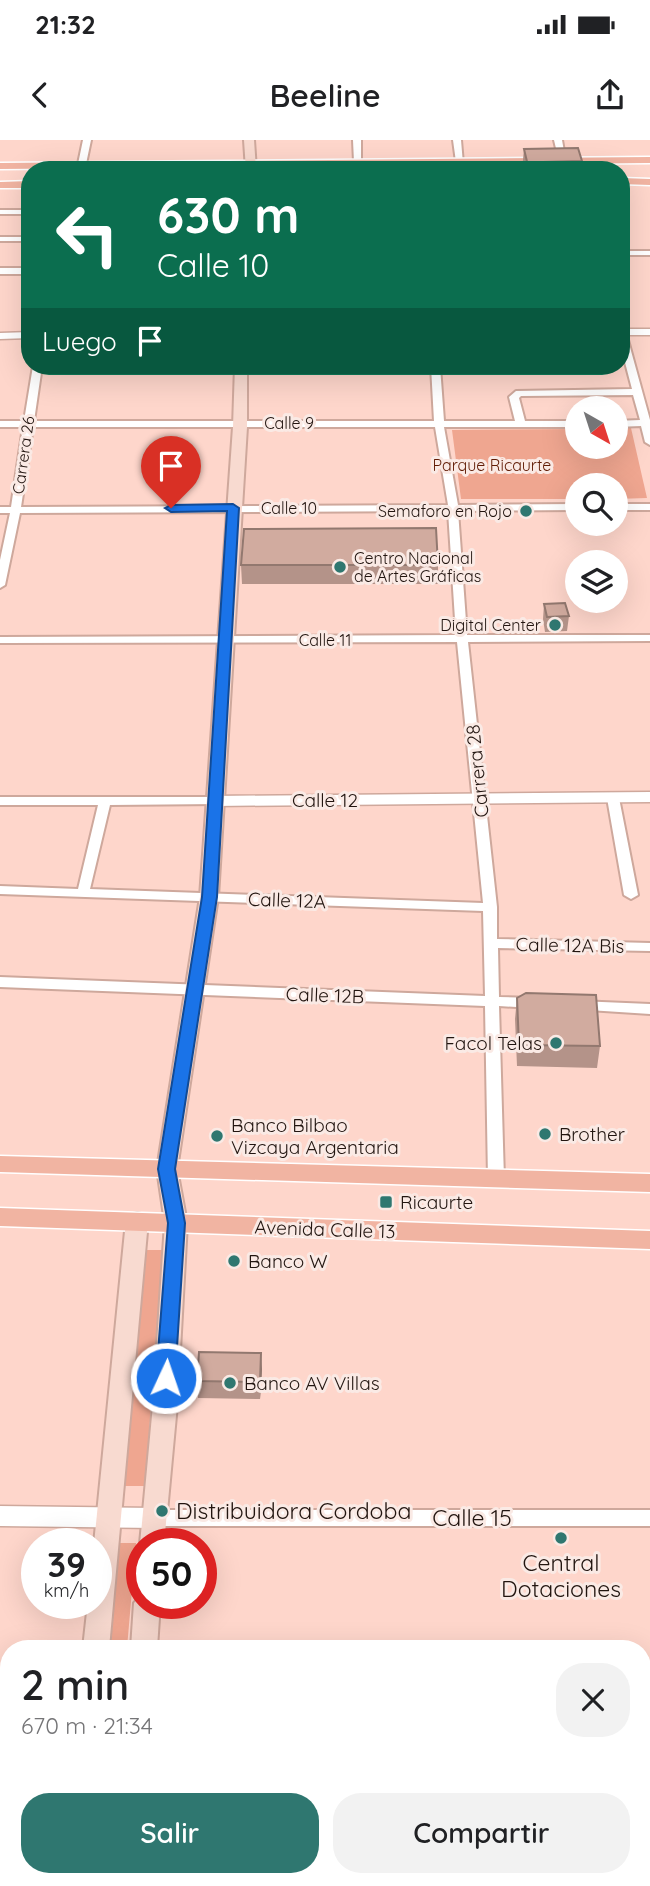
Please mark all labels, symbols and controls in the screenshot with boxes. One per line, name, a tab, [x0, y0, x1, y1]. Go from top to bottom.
text: 21:32	[35, 8, 96, 41]
text: Beeline	[269, 75, 381, 115]
icon: back	[21, 76, 59, 114]
icon: share	[591, 76, 629, 114]
text: 630 m	[157, 184, 299, 245]
icon: left	[42, 189, 133, 280]
text: Calle 10	[157, 245, 269, 285]
icon: arrive	[131, 322, 169, 360]
text: Luego	[42, 325, 117, 358]
north arrow	[565, 396, 628, 458]
map controls	[565, 396, 628, 613]
street label: Calle 9	[264, 413, 314, 433]
street label: Carrera 26	[8, 414, 38, 495]
pin	[141, 436, 201, 508]
icon: arrive	[152, 447, 190, 485]
park label: Parque Ricaurte	[433, 455, 551, 475]
button: search	[565, 473, 628, 536]
street label: Calle 10	[261, 498, 317, 518]
place label: Semaforo en Rojo	[378, 501, 512, 521]
marker: Semaforo en Rojo	[518, 503, 534, 519]
place label: Centro Nacional de Artes Gráficas	[354, 548, 481, 586]
button: layers	[565, 550, 628, 613]
marker: Centro Nacional de Artes Gráficas	[332, 559, 348, 575]
place label: Digital Center	[440, 615, 541, 635]
marker: Digital Center	[547, 617, 563, 633]
street label: Calle 11	[299, 630, 351, 650]
street label: Carrera 28	[460, 723, 494, 819]
street label: Calle 12	[292, 788, 358, 812]
street label: Calle 12A	[247, 887, 327, 913]
street label: Calle 12A Bis	[515, 932, 625, 958]
street label: Calle 12B	[285, 982, 365, 1008]
place label: Facol Telas	[445, 1031, 542, 1055]
marker: Facol Telas	[548, 1035, 564, 1051]
place label: Banco Bilbao Vizcaya Argentaria	[231, 1113, 399, 1159]
place label: Brother	[559, 1122, 626, 1146]
marker: Brother	[537, 1126, 553, 1142]
marker: Banco Bilbao Vizcaya Argentaria	[209, 1128, 225, 1144]
place label: Ricaurte	[400, 1190, 473, 1214]
marker: Ricaurte	[378, 1194, 394, 1210]
street label: Avenida Calle 13	[254, 1215, 396, 1243]
place label: Banco W	[248, 1249, 328, 1273]
marker: Banco W	[226, 1253, 242, 1269]
position arrow	[129, 1341, 203, 1415]
place label: Banco AV Villas	[244, 1371, 380, 1395]
marker: Banco AV Villas	[222, 1375, 238, 1391]
place label: Distribuidora Cordoba	[176, 1496, 411, 1525]
marker: Distribuidora Cordoba	[154, 1503, 170, 1519]
street label: Calle 15	[432, 1503, 512, 1532]
speed limit sign: 50	[126, 1528, 217, 1619]
marker: Central Dotaciones	[553, 1530, 569, 1546]
text: 39	[47, 1542, 86, 1586]
place label: Central Dotaciones	[501, 1548, 621, 1603]
text: km/h	[44, 1579, 89, 1602]
text: 2 min	[21, 1658, 129, 1711]
button: close	[556, 1663, 630, 1737]
text: 670 m · 21:34	[21, 1711, 153, 1740]
button: Salir	[21, 1793, 319, 1873]
button: Compartir	[333, 1793, 630, 1873]

